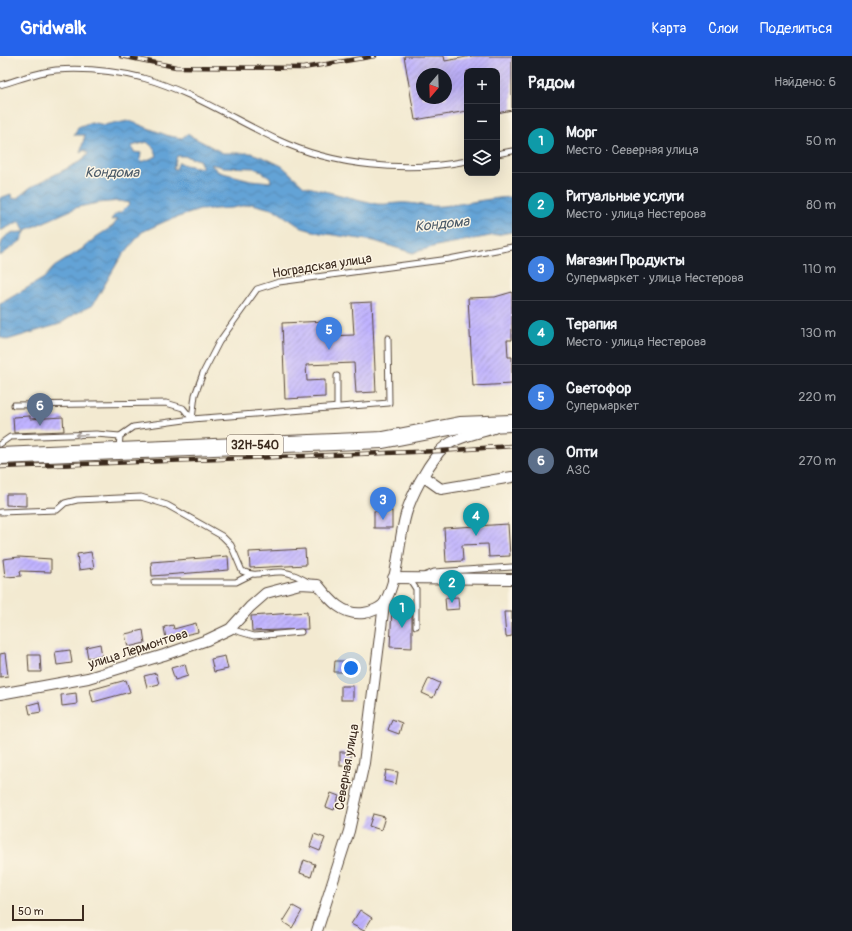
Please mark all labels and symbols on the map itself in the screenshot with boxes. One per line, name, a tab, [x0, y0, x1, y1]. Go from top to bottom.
north arrow	[416, 68, 452, 104]
water label: Кондома	[85, 164, 141, 181]
water label: Кондома	[414, 213, 471, 235]
street label: Ноградская улица	[271, 250, 373, 282]
pin: 5	[316, 317, 342, 350]
pin: 6	[27, 393, 53, 426]
one-way arrow	[75, 431, 88, 438]
road number: 32Н-540	[227, 435, 283, 455]
pin: 3	[370, 487, 396, 520]
pin: 4	[463, 503, 489, 536]
pin: 2	[439, 570, 465, 603]
pin: 1	[389, 595, 415, 628]
street label: улица Лермонтова	[85, 625, 190, 673]
your location	[341, 658, 361, 678]
street label: Северная улица	[332, 723, 362, 811]
scale bar	[12, 903, 84, 922]

